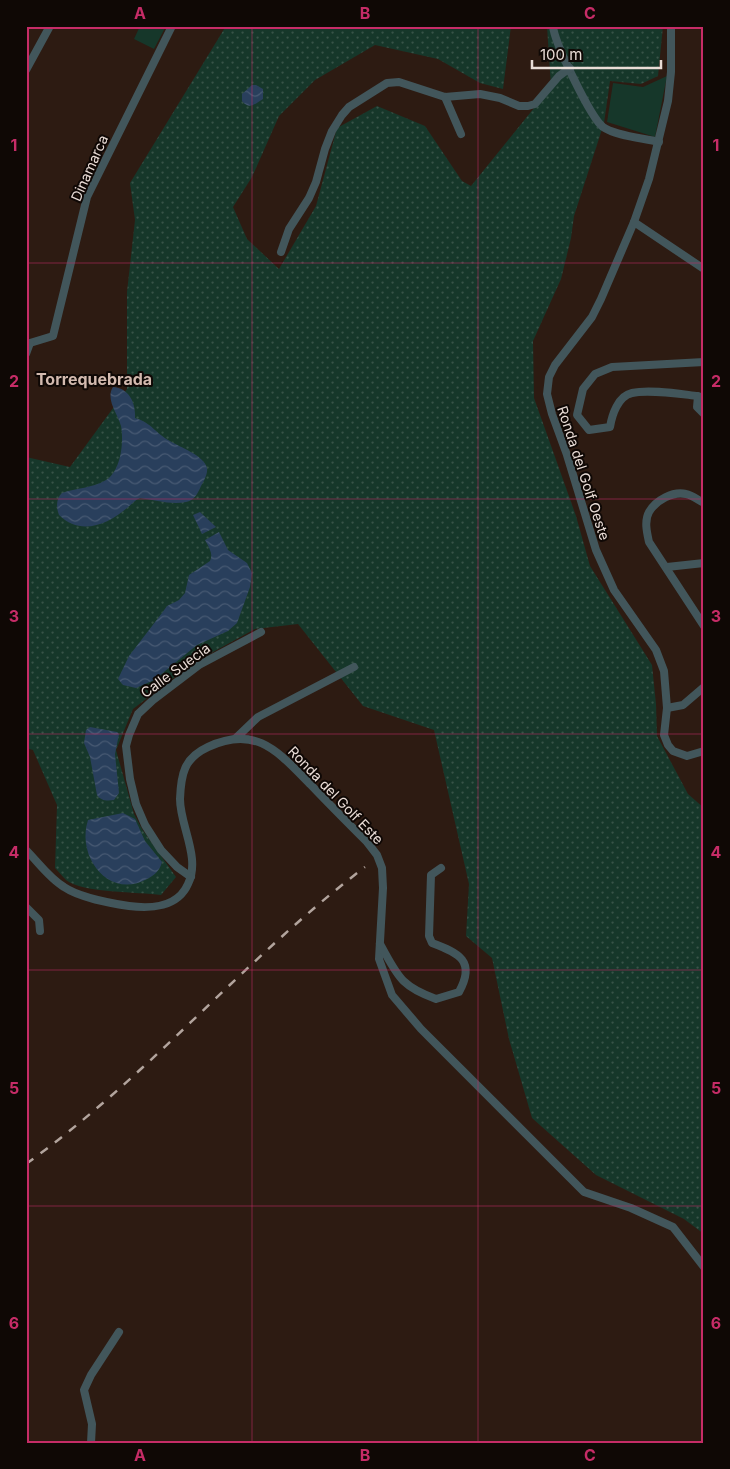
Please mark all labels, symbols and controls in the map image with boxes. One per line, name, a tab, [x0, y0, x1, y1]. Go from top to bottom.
text: A	[134, 3, 146, 23]
text: B	[360, 3, 370, 23]
text: C	[584, 3, 596, 23]
scale bar	[532, 38, 661, 70]
text: 100 m	[540, 45, 582, 64]
street label: Dinamarca	[67, 132, 111, 204]
text: 1	[11, 135, 17, 155]
text: 1	[713, 135, 719, 155]
district label: Torrequebrada	[36, 369, 152, 389]
text: 2	[9, 371, 19, 391]
text: 2	[711, 371, 721, 391]
street label: Ronda del Golf Oeste	[554, 404, 614, 542]
text: 3	[9, 606, 19, 626]
text: 3	[711, 606, 721, 626]
street label: Calle Suecia	[137, 639, 213, 701]
street label: Ronda del Golf Este	[285, 742, 387, 848]
text: 4	[9, 842, 20, 862]
text: 4	[711, 842, 722, 862]
text: 5	[9, 1078, 19, 1098]
text: 5	[711, 1078, 721, 1098]
text: 6	[9, 1313, 19, 1333]
text: 6	[711, 1313, 721, 1333]
text: A	[134, 1445, 146, 1465]
text: B	[360, 1445, 370, 1465]
text: C	[584, 1445, 596, 1465]

